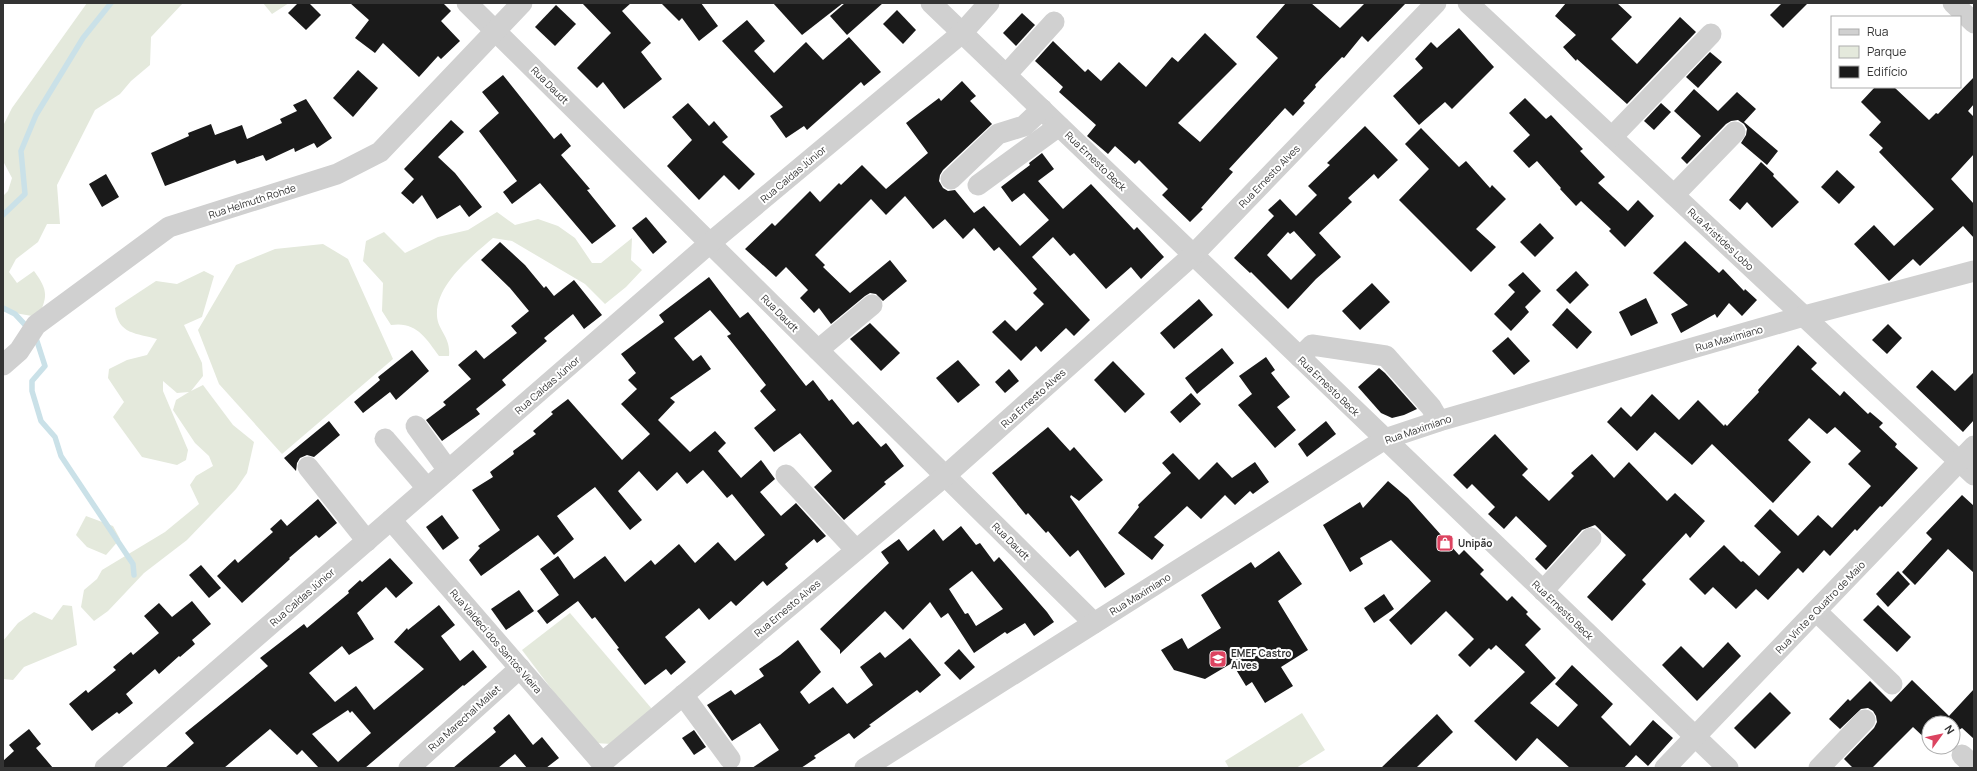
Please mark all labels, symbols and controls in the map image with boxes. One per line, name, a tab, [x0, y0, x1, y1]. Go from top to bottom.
legend	[1831, 16, 1961, 88]
text: Rua	[1867, 23, 1888, 40]
text: Parque	[1867, 43, 1906, 60]
street label: Rua Daudt	[528, 63, 572, 107]
text: Edifício	[1867, 63, 1907, 80]
street label: Rua Ernesto Beck	[1062, 128, 1130, 195]
street label: Rua Ernesto Alves	[1235, 141, 1303, 211]
street label: Rua Caldas Júnior	[757, 142, 829, 206]
street label: Rua Helmuth Rohde	[207, 180, 298, 222]
street label: Rua Aristides Lobo	[1685, 205, 1757, 273]
street label: Rua Daudt	[758, 291, 802, 335]
street label: Rua Maximiano	[1694, 322, 1764, 354]
street label: Rua Caldas Júnior	[511, 353, 583, 417]
street label: Rua Ernesto Beck	[1295, 353, 1363, 420]
street label: Rua Ernesto Alves	[998, 365, 1068, 431]
street label: Rua Maximiano	[1383, 411, 1453, 447]
street label: Rua Daudt	[989, 519, 1033, 563]
shop icon: Unipão	[1435, 533, 1455, 553]
place label: Unipão	[1458, 536, 1492, 550]
street label: Rua Vinte e Quatro de Maio	[1772, 558, 1868, 656]
street label: Rua Caldas Júnior	[266, 565, 338, 629]
street label: Rua Maximiano	[1107, 570, 1173, 618]
street label: Rua Ernesto Alves	[751, 576, 823, 640]
street label: Rua Ernesto Beck	[1529, 577, 1597, 644]
street label: Rua Valdeci dos Santos Vieira	[447, 586, 545, 696]
place label: EMEF Castro Alves	[1231, 646, 1291, 672]
school or university icon: EMEF Castro Alves	[1208, 649, 1228, 669]
street label: Rua Marechal Mallet	[425, 682, 503, 754]
north arrow	[1921, 715, 1961, 755]
text: N	[1941, 722, 1958, 737]

